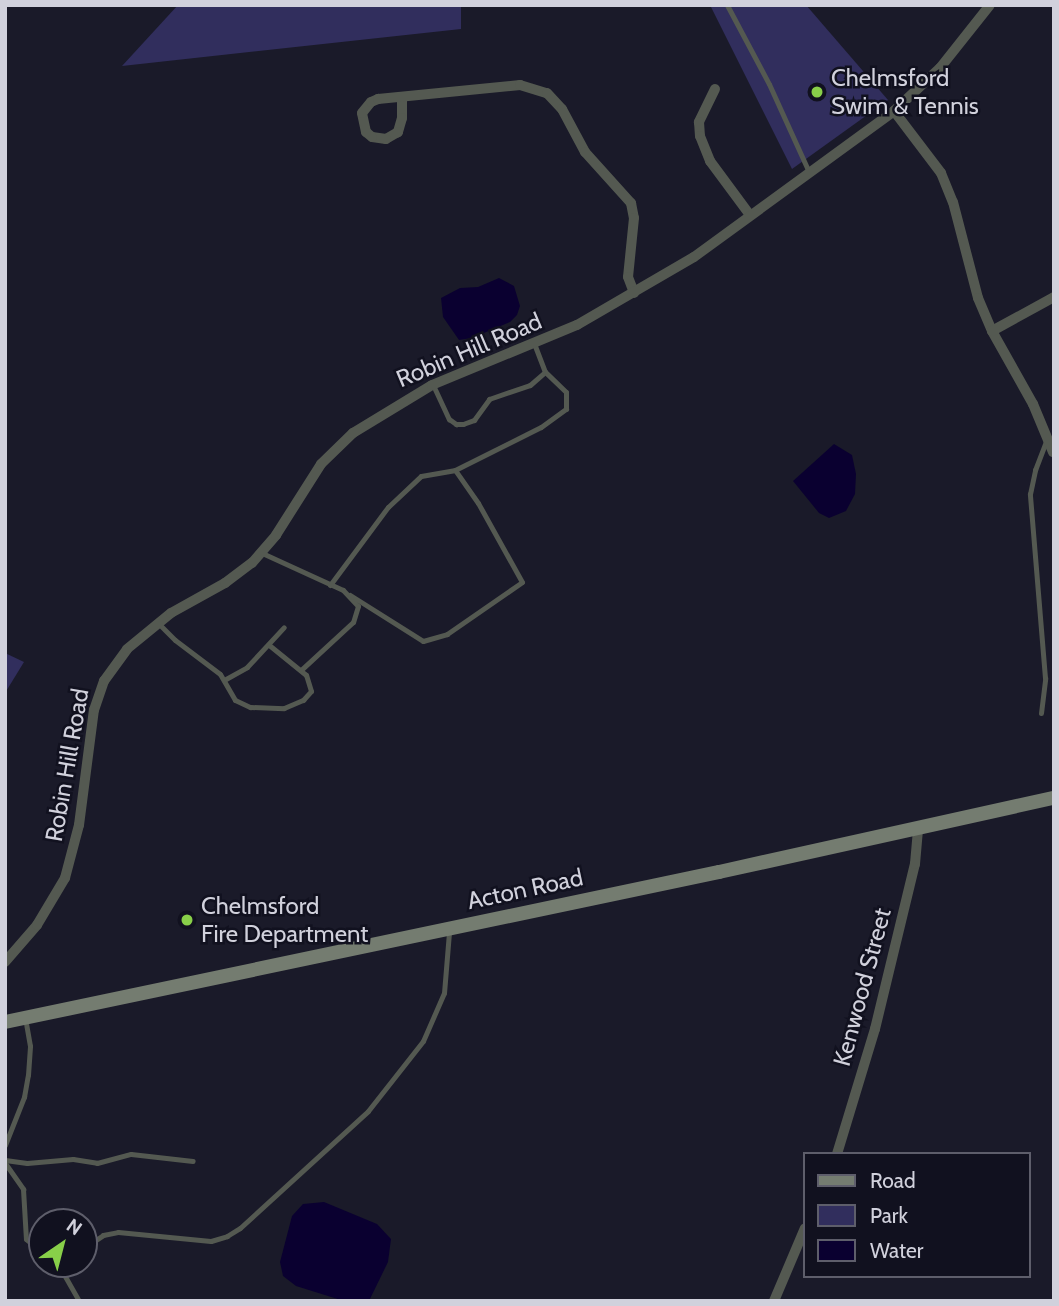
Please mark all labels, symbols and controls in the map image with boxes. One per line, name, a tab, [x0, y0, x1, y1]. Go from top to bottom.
place label: Chelmsford Swim & Tennis	[831, 64, 979, 120]
marker: Chelmsford Swim & Tennis	[809, 84, 825, 100]
street label: Robin Hill Road	[392, 306, 546, 394]
street label: Robin Hill Road	[39, 686, 95, 844]
street label: Acton Road	[465, 863, 585, 915]
place label: Chelmsford Fire Department	[201, 892, 368, 948]
street label: Kenwood Street	[827, 905, 897, 1069]
marker: Chelmsford Fire Department	[179, 912, 195, 928]
legend	[804, 1152, 1031, 1278]
text: Road	[870, 1168, 916, 1193]
text: Park	[870, 1203, 908, 1228]
north arrow	[28, 1208, 98, 1278]
text: N	[62, 1214, 86, 1240]
text: Water	[870, 1238, 923, 1263]

